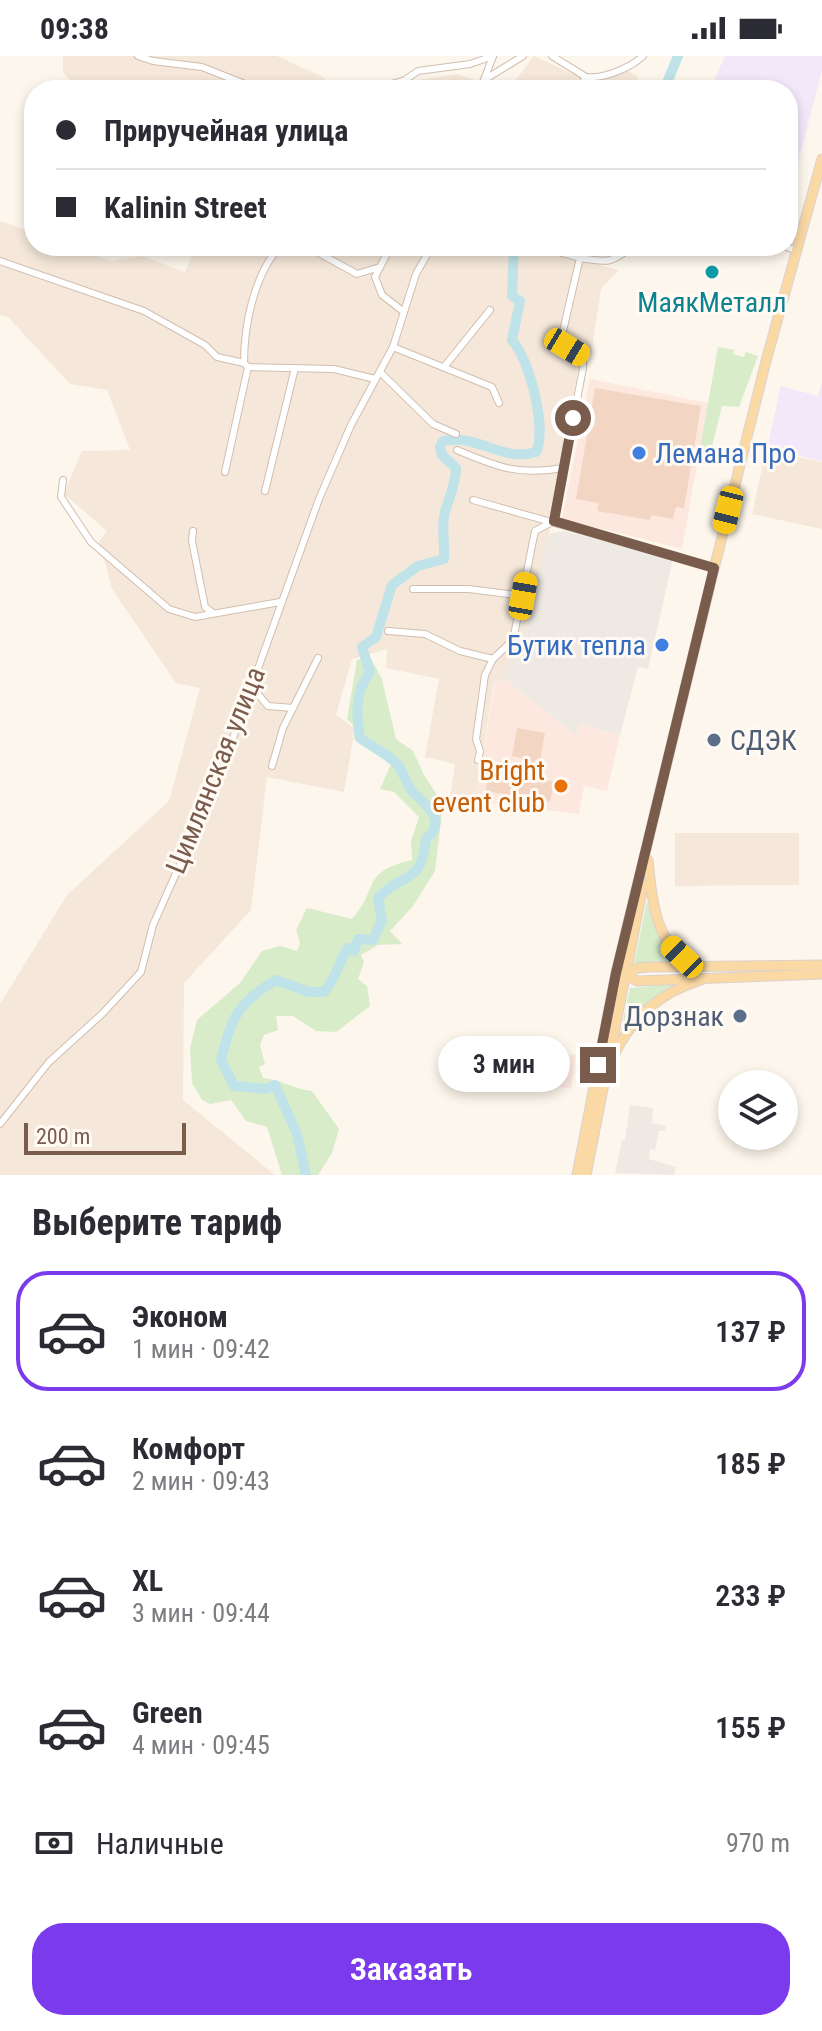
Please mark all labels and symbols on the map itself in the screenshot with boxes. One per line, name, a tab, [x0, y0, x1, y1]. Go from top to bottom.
marker: МаякМеталл	[703, 263, 721, 281]
place label: МаякМеталл	[637, 286, 787, 319]
car	[540, 324, 594, 370]
route start	[555, 400, 591, 436]
place label: Лемана Про	[655, 437, 796, 470]
marker: Лемана Про	[630, 444, 648, 462]
car	[711, 484, 745, 536]
car	[507, 570, 539, 622]
place label: Бутик тепла	[507, 629, 646, 662]
marker: Бутик тепла	[653, 636, 671, 654]
street label: Цимлянская улица	[159, 662, 272, 878]
place label: СДЭК	[730, 724, 797, 757]
marker: СДЭК	[705, 731, 723, 749]
place label: Bright event club	[432, 754, 545, 819]
marker: Bright event club	[552, 777, 570, 795]
car	[656, 932, 708, 982]
place label: Дорзнак	[624, 1000, 724, 1033]
marker: Дорзнак	[731, 1007, 749, 1025]
callout: 3 мин	[438, 1037, 570, 1093]
route end	[580, 1047, 616, 1083]
scale bar	[24, 1119, 186, 1155]

